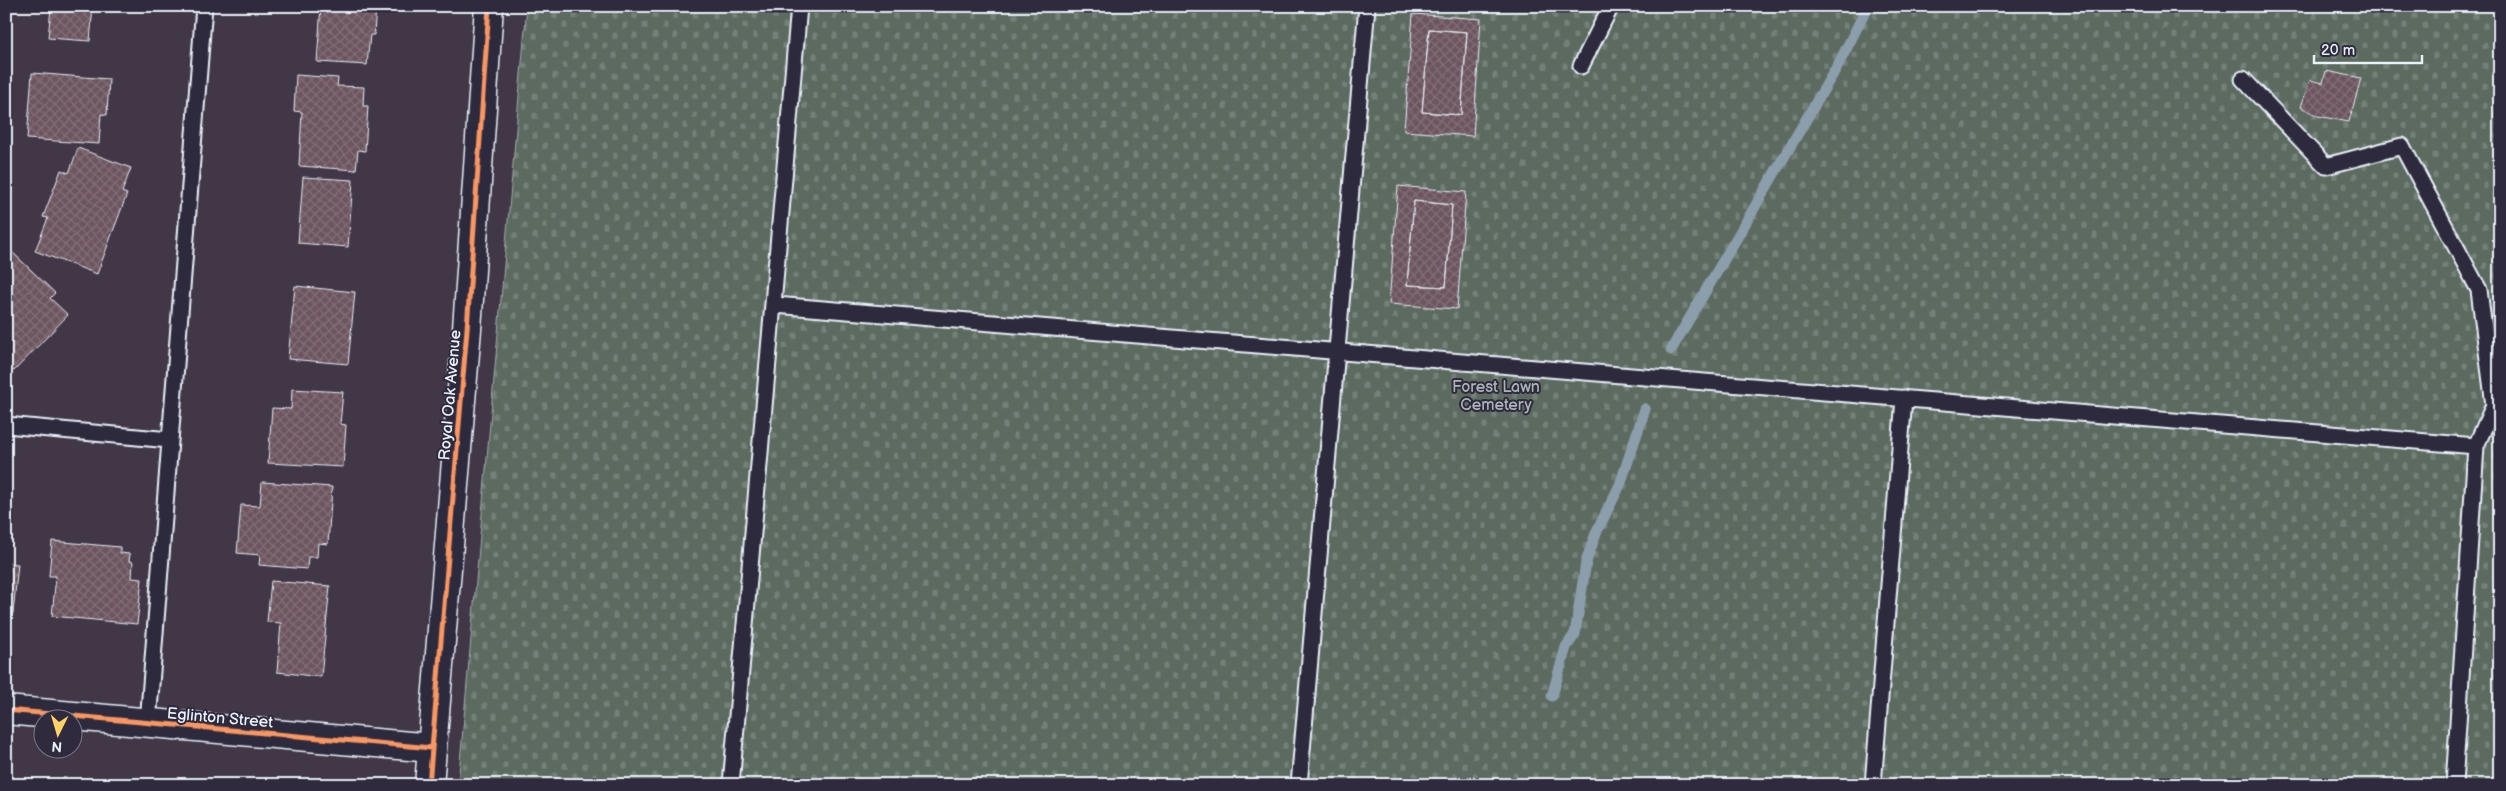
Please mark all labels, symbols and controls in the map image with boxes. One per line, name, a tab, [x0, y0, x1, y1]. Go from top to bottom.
scale bar	[2314, 32, 2421, 64]
text: 20 m	[2321, 41, 2355, 60]
street label: Royal Oak Avenue	[435, 329, 466, 461]
park label: Forest Lawn Cemetery	[1452, 378, 1540, 415]
street label: Eglinton Street	[166, 704, 274, 733]
north arrow	[32, 708, 82, 758]
text: N	[51, 738, 63, 755]

